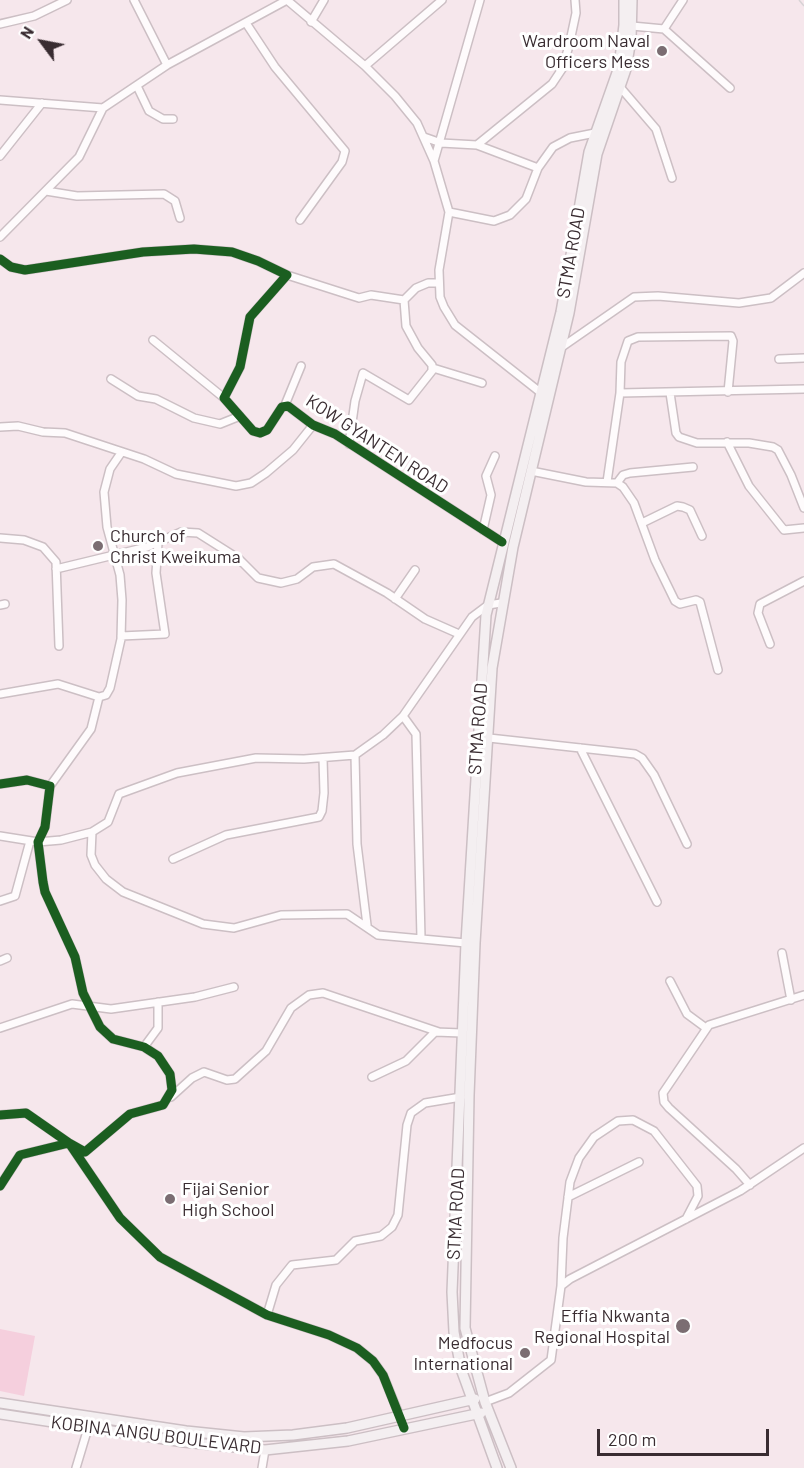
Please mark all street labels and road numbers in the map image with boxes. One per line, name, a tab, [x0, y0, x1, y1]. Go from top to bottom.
street label: STMA ROAD	[552, 206, 590, 300]
street label: KOW GYANTEN ROAD	[302, 390, 452, 498]
street label: STMA ROAD	[464, 682, 492, 776]
street label: STMA ROAD	[443, 1167, 469, 1261]
street label: KOBINA ANGU BOULEVARD	[50, 1411, 262, 1459]

